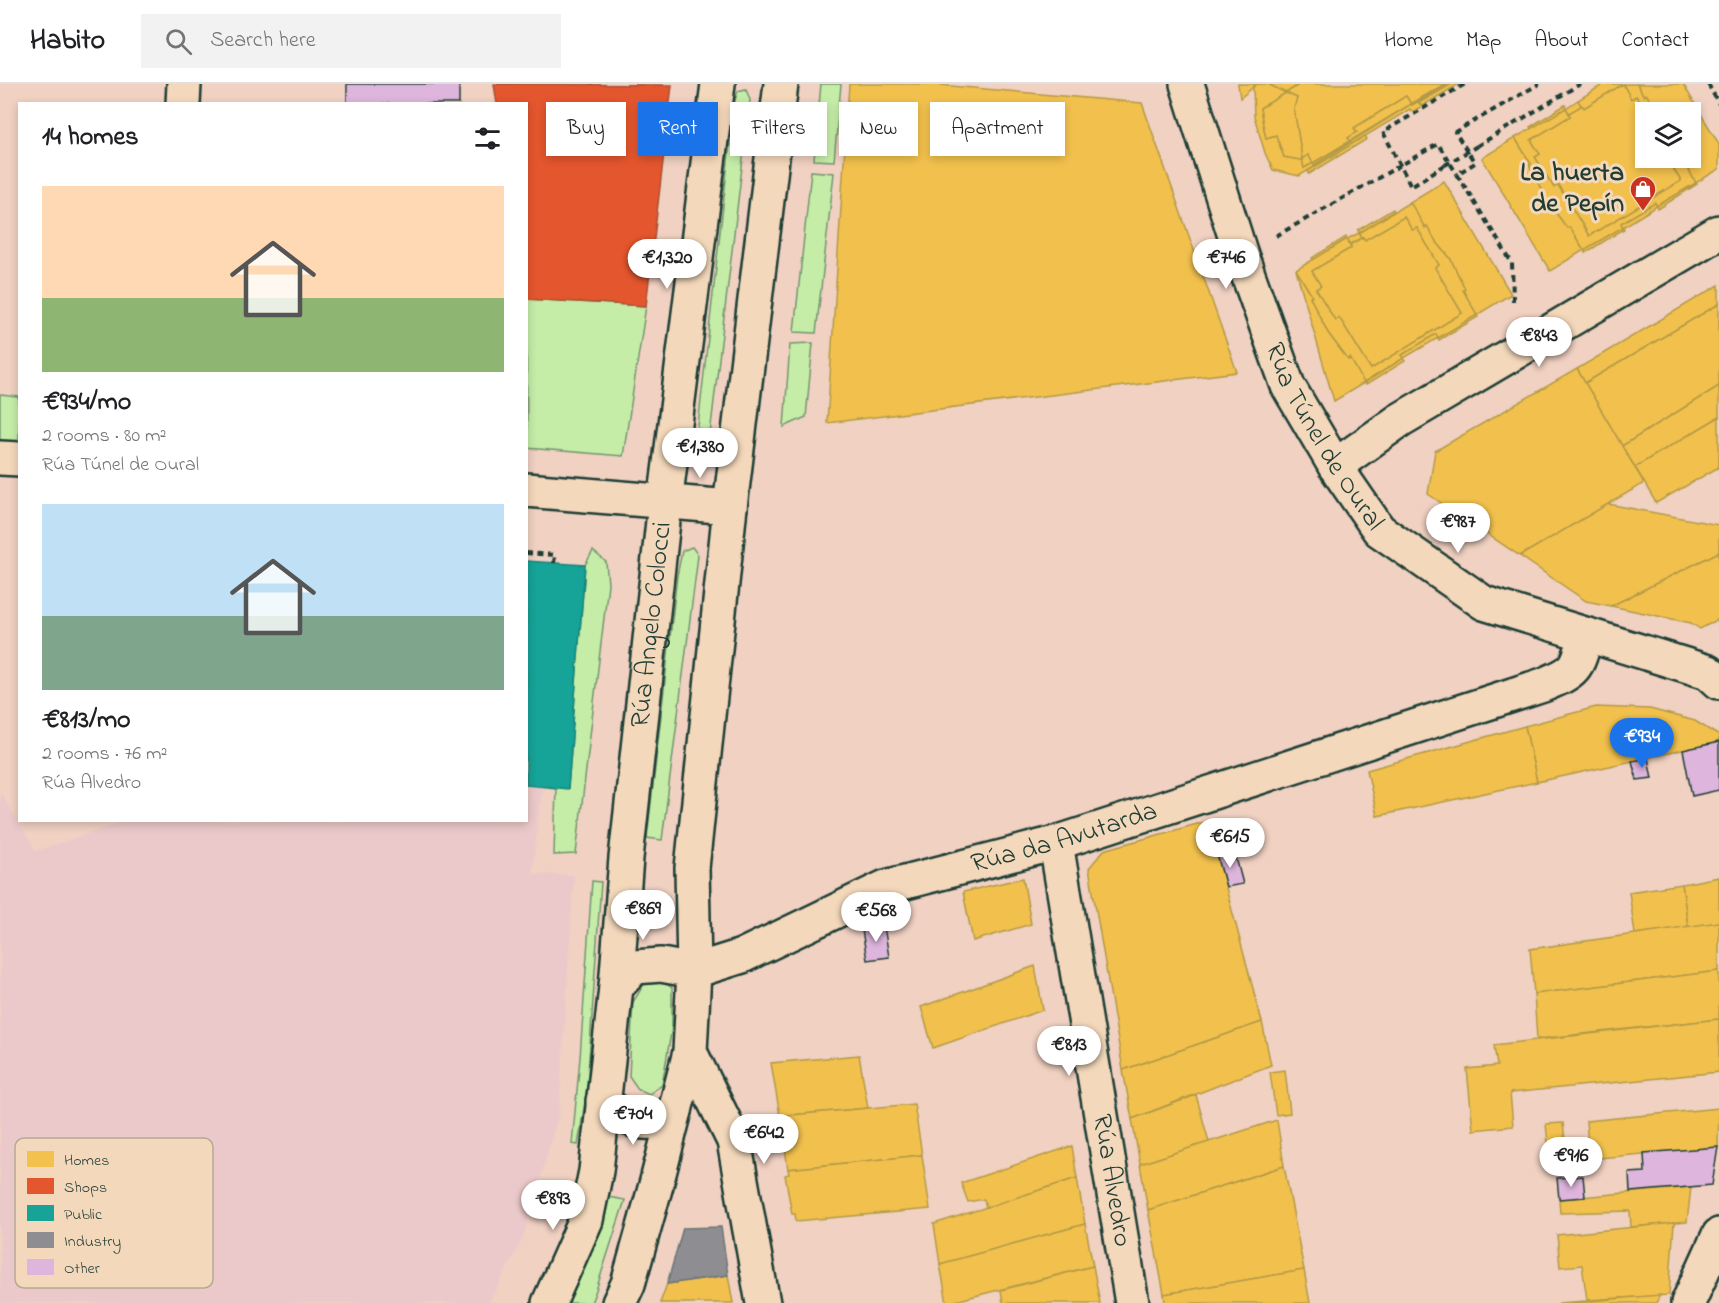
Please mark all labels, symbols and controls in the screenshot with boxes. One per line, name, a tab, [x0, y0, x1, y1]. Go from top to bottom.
search box	[141, 14, 561, 68]
text: Habito	[30, 21, 105, 62]
icon: search	[162, 25, 195, 58]
text: Search here	[210, 25, 316, 57]
text: Home	[1384, 26, 1433, 56]
text: Map	[1466, 26, 1501, 56]
text: About	[1534, 26, 1588, 56]
text: Contact	[1621, 26, 1689, 56]
chip: Buy	[546, 102, 626, 156]
chip: Rent	[638, 102, 718, 156]
chip: Filters	[730, 102, 827, 156]
chip: New	[839, 102, 918, 156]
chip: Apartment	[930, 102, 1065, 156]
map controls	[1635, 102, 1701, 168]
button: layers	[1635, 102, 1701, 168]
text: 14 homes	[42, 119, 138, 157]
icon: filters	[471, 122, 504, 155]
place label: La huerta de Pepín	[1520, 154, 1624, 224]
shop icon: La huerta de Pepín	[1628, 174, 1658, 212]
icon: home	[219, 225, 327, 333]
pin: €1,320	[618, 239, 716, 290]
pin: €746	[1190, 239, 1262, 290]
text: €1,320	[642, 244, 692, 273]
text: €746	[1206, 244, 1246, 273]
pin: €843	[1503, 317, 1575, 368]
text: €843	[1520, 322, 1558, 351]
street label: Rúa Túnel de Oural	[1255, 337, 1393, 539]
text: €934/mo	[42, 384, 131, 422]
text: 2 rooms · 80 m²	[42, 422, 167, 451]
pin: €1,380	[651, 428, 749, 479]
text: €1,380	[676, 433, 724, 462]
text: Rúa Túnel de Oural	[42, 451, 199, 480]
pin: €987	[1422, 503, 1494, 554]
text: €987	[1440, 508, 1476, 537]
street label: Rúa Angelo Colocci	[621, 520, 682, 730]
icon: home	[219, 543, 327, 651]
text: €813/mo	[42, 702, 131, 740]
pin: €934	[1606, 718, 1678, 769]
text: €934	[1624, 723, 1660, 752]
text: 2 rooms · 76 m²	[42, 740, 167, 769]
text: Rúa Alvedro	[42, 769, 141, 798]
street label: Rúa da Avutarda	[967, 792, 1162, 884]
pin: €615	[1194, 818, 1266, 869]
text: €615	[1210, 823, 1250, 852]
pin: €869	[607, 890, 679, 941]
pin: €568	[840, 892, 912, 943]
text: €869	[625, 895, 661, 924]
text: €568	[855, 897, 897, 926]
pin: €813	[1033, 1026, 1105, 1077]
text: €813	[1051, 1031, 1087, 1060]
pin: €704	[597, 1095, 669, 1146]
text: €704	[613, 1100, 653, 1129]
street label: Rúa Alvedro	[1082, 1111, 1142, 1250]
pin: €642	[728, 1114, 800, 1165]
text: €642	[744, 1119, 784, 1148]
pin: €916	[1535, 1137, 1607, 1188]
legend	[15, 1138, 213, 1288]
text: €916	[1553, 1142, 1589, 1171]
text: Homes	[64, 1149, 109, 1173]
text: Shops	[64, 1176, 107, 1200]
pin: €893	[517, 1180, 589, 1231]
text: €893	[535, 1185, 571, 1214]
text: Public	[64, 1203, 103, 1227]
text: Industry	[64, 1230, 121, 1254]
text: Other	[64, 1257, 100, 1281]

